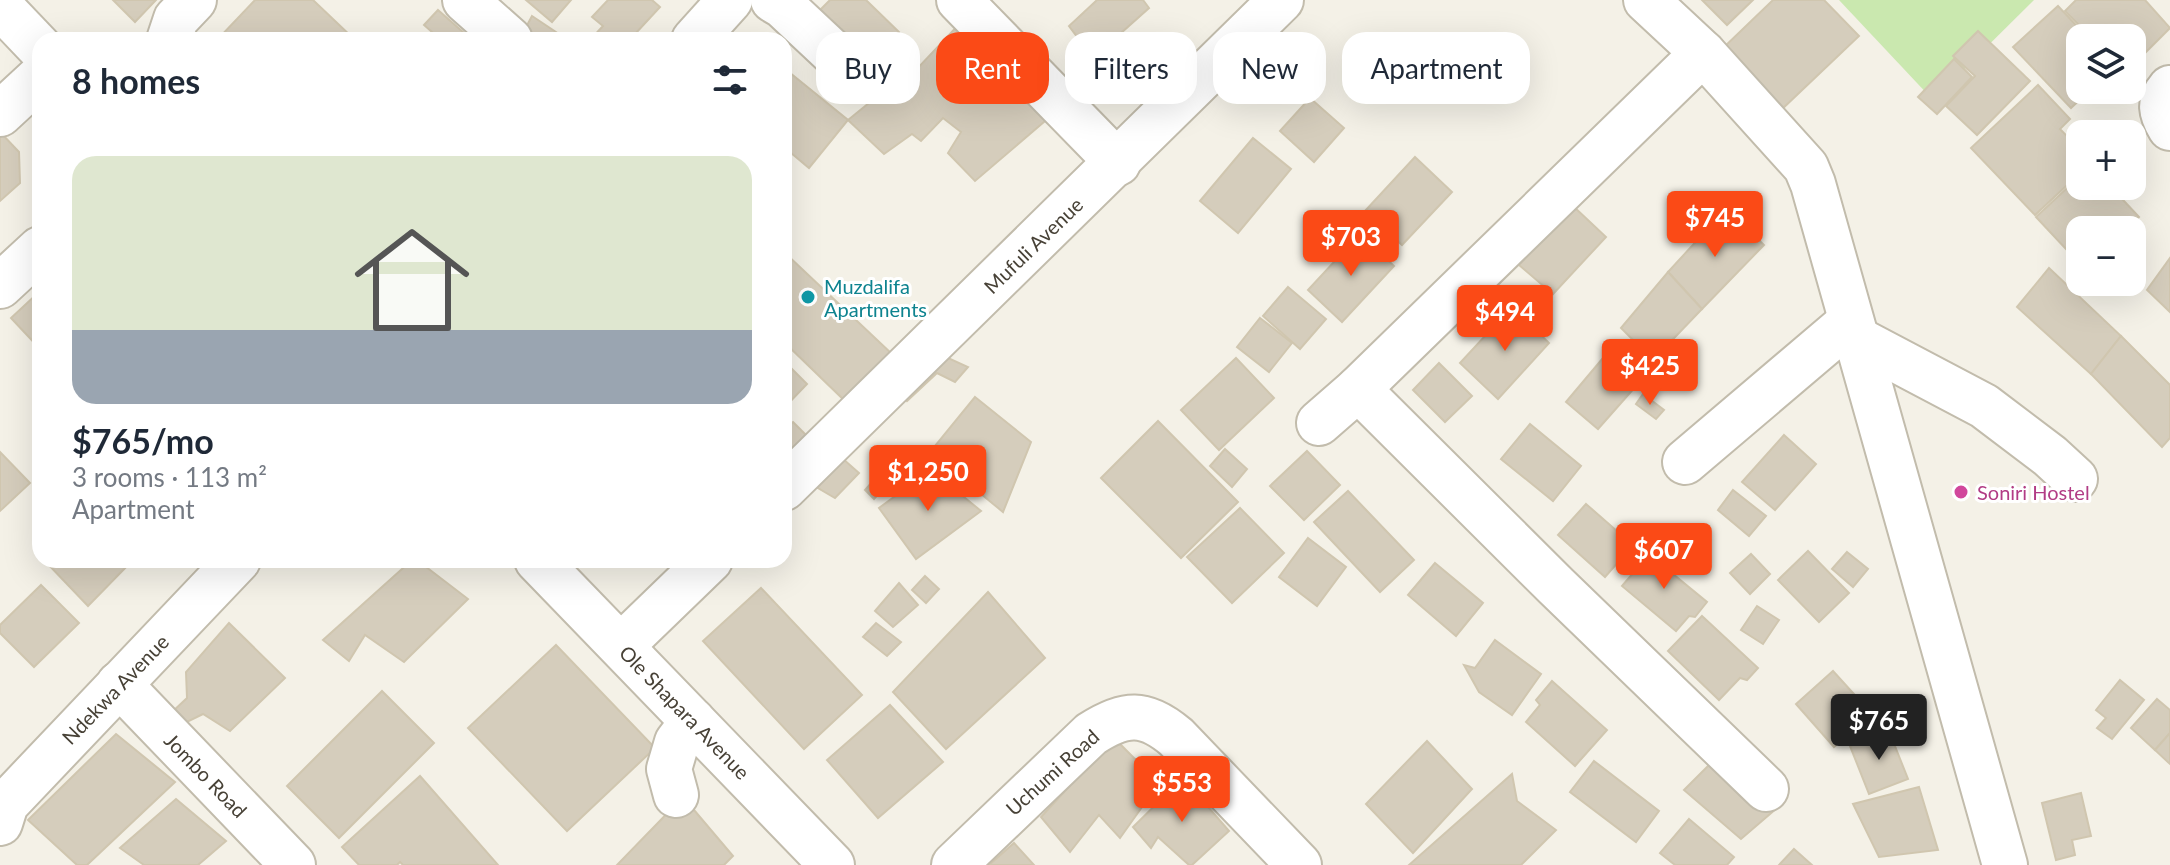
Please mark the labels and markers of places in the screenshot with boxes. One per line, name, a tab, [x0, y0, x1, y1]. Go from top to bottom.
pin: $745	[1668, 191, 1762, 259]
pin: $703	[1304, 210, 1398, 278]
place label: Muzdalifa Apartments	[824, 274, 927, 321]
pin: $494	[1458, 285, 1552, 353]
marker: Muzdalifa Apartments	[799, 288, 817, 306]
pin: $425	[1603, 339, 1697, 407]
pin: $1,250	[863, 445, 993, 513]
place label: Soniri Hostel	[1977, 480, 2090, 504]
marker: Soniri Hostel	[1952, 483, 1970, 501]
pin: $607	[1617, 523, 1711, 591]
pin: $765	[1832, 694, 1926, 762]
pin: $553	[1135, 756, 1229, 824]

